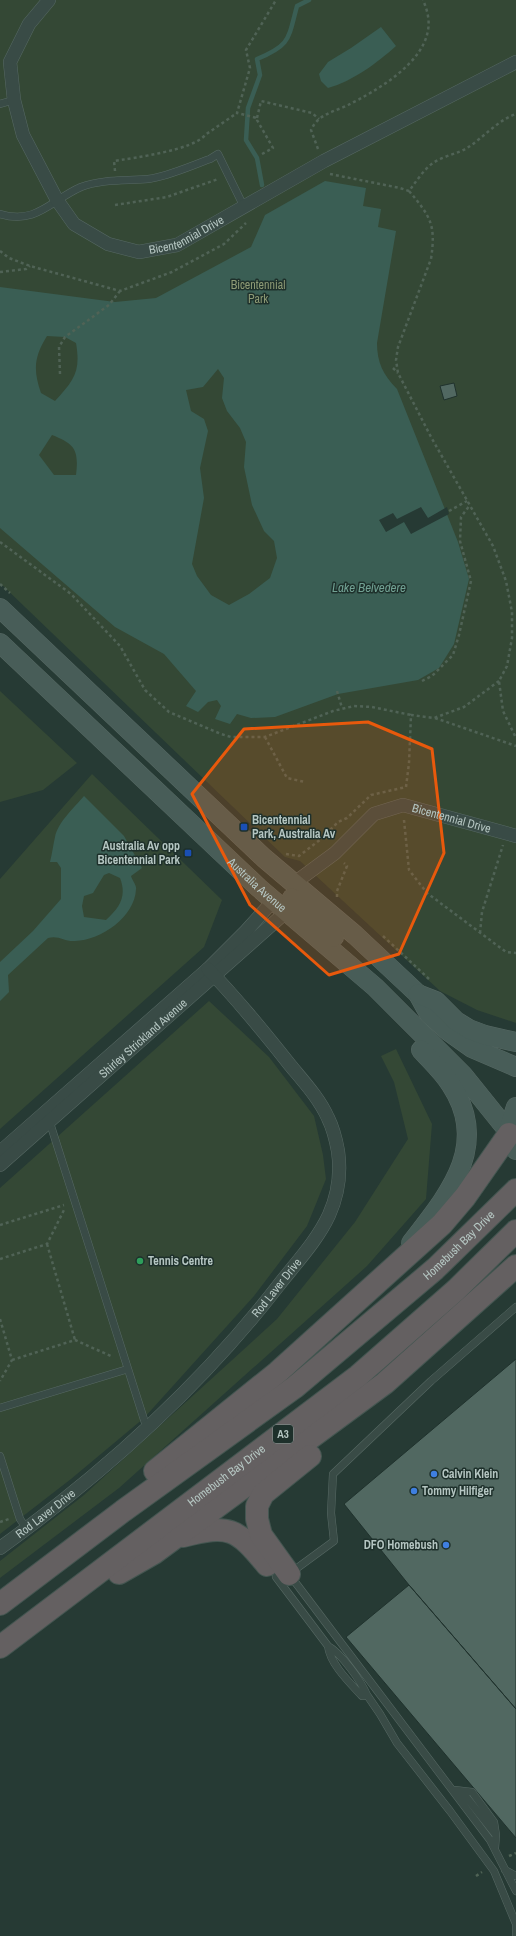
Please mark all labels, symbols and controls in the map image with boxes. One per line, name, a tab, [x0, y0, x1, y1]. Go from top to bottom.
street label: Bicentennial Drive	[148, 212, 227, 258]
park label: Bicentennial Park	[231, 277, 285, 307]
water label: Lake Belvedere	[332, 579, 406, 596]
street label: Bicentennial Drive	[410, 800, 493, 837]
place label: Bicentennial Park, Australia Av	[252, 812, 336, 842]
marker: Bicentennial Park, Australia Av	[239, 822, 249, 832]
place label: Australia Av opp Bicentennial Park	[97, 838, 181, 868]
marker: Australia Av opp Bicentennial Park	[183, 848, 193, 858]
street label: Australia Avenue	[223, 854, 290, 916]
street label: Shirley Strickland Avenue	[96, 995, 191, 1082]
street label: Homebush Bay Drive	[420, 1207, 498, 1284]
place label: Tennis Centre	[148, 1253, 213, 1269]
street label: Rod Laver Drive	[248, 1255, 305, 1321]
marker: Tennis Centre	[135, 1256, 145, 1266]
road number: A3	[273, 1425, 293, 1443]
street label: Homebush Bay Drive	[184, 1441, 269, 1510]
place label: Calvin Klein	[442, 1466, 498, 1482]
marker: Calvin Klein	[429, 1469, 439, 1479]
place label: Tommy Hilfiger	[422, 1483, 493, 1499]
street label: Rod Laver Drive	[12, 1485, 79, 1542]
marker: Tommy Hilfiger	[409, 1486, 419, 1496]
place label: DFO Homebush	[364, 1537, 438, 1553]
marker: DFO Homebush	[441, 1540, 451, 1550]

